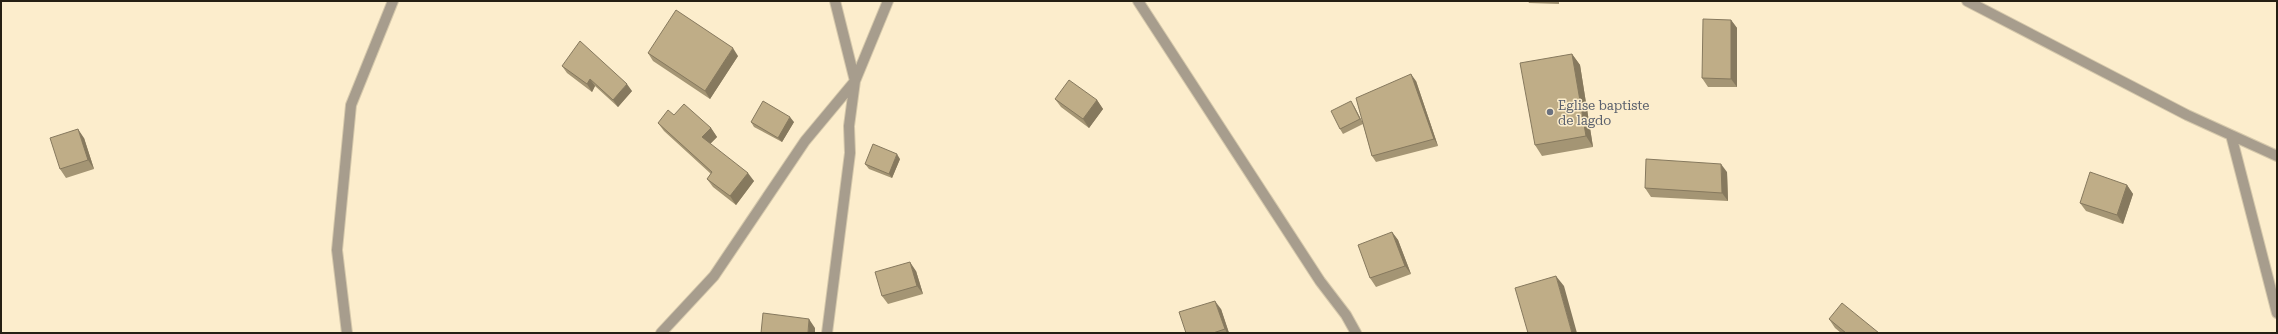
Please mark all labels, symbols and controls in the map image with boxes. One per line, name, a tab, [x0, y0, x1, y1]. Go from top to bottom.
place label: Eglise baptiste de lagdo	[1558, 98, 1649, 128]
marker: Eglise baptiste de lagdo	[1545, 107, 1555, 117]

